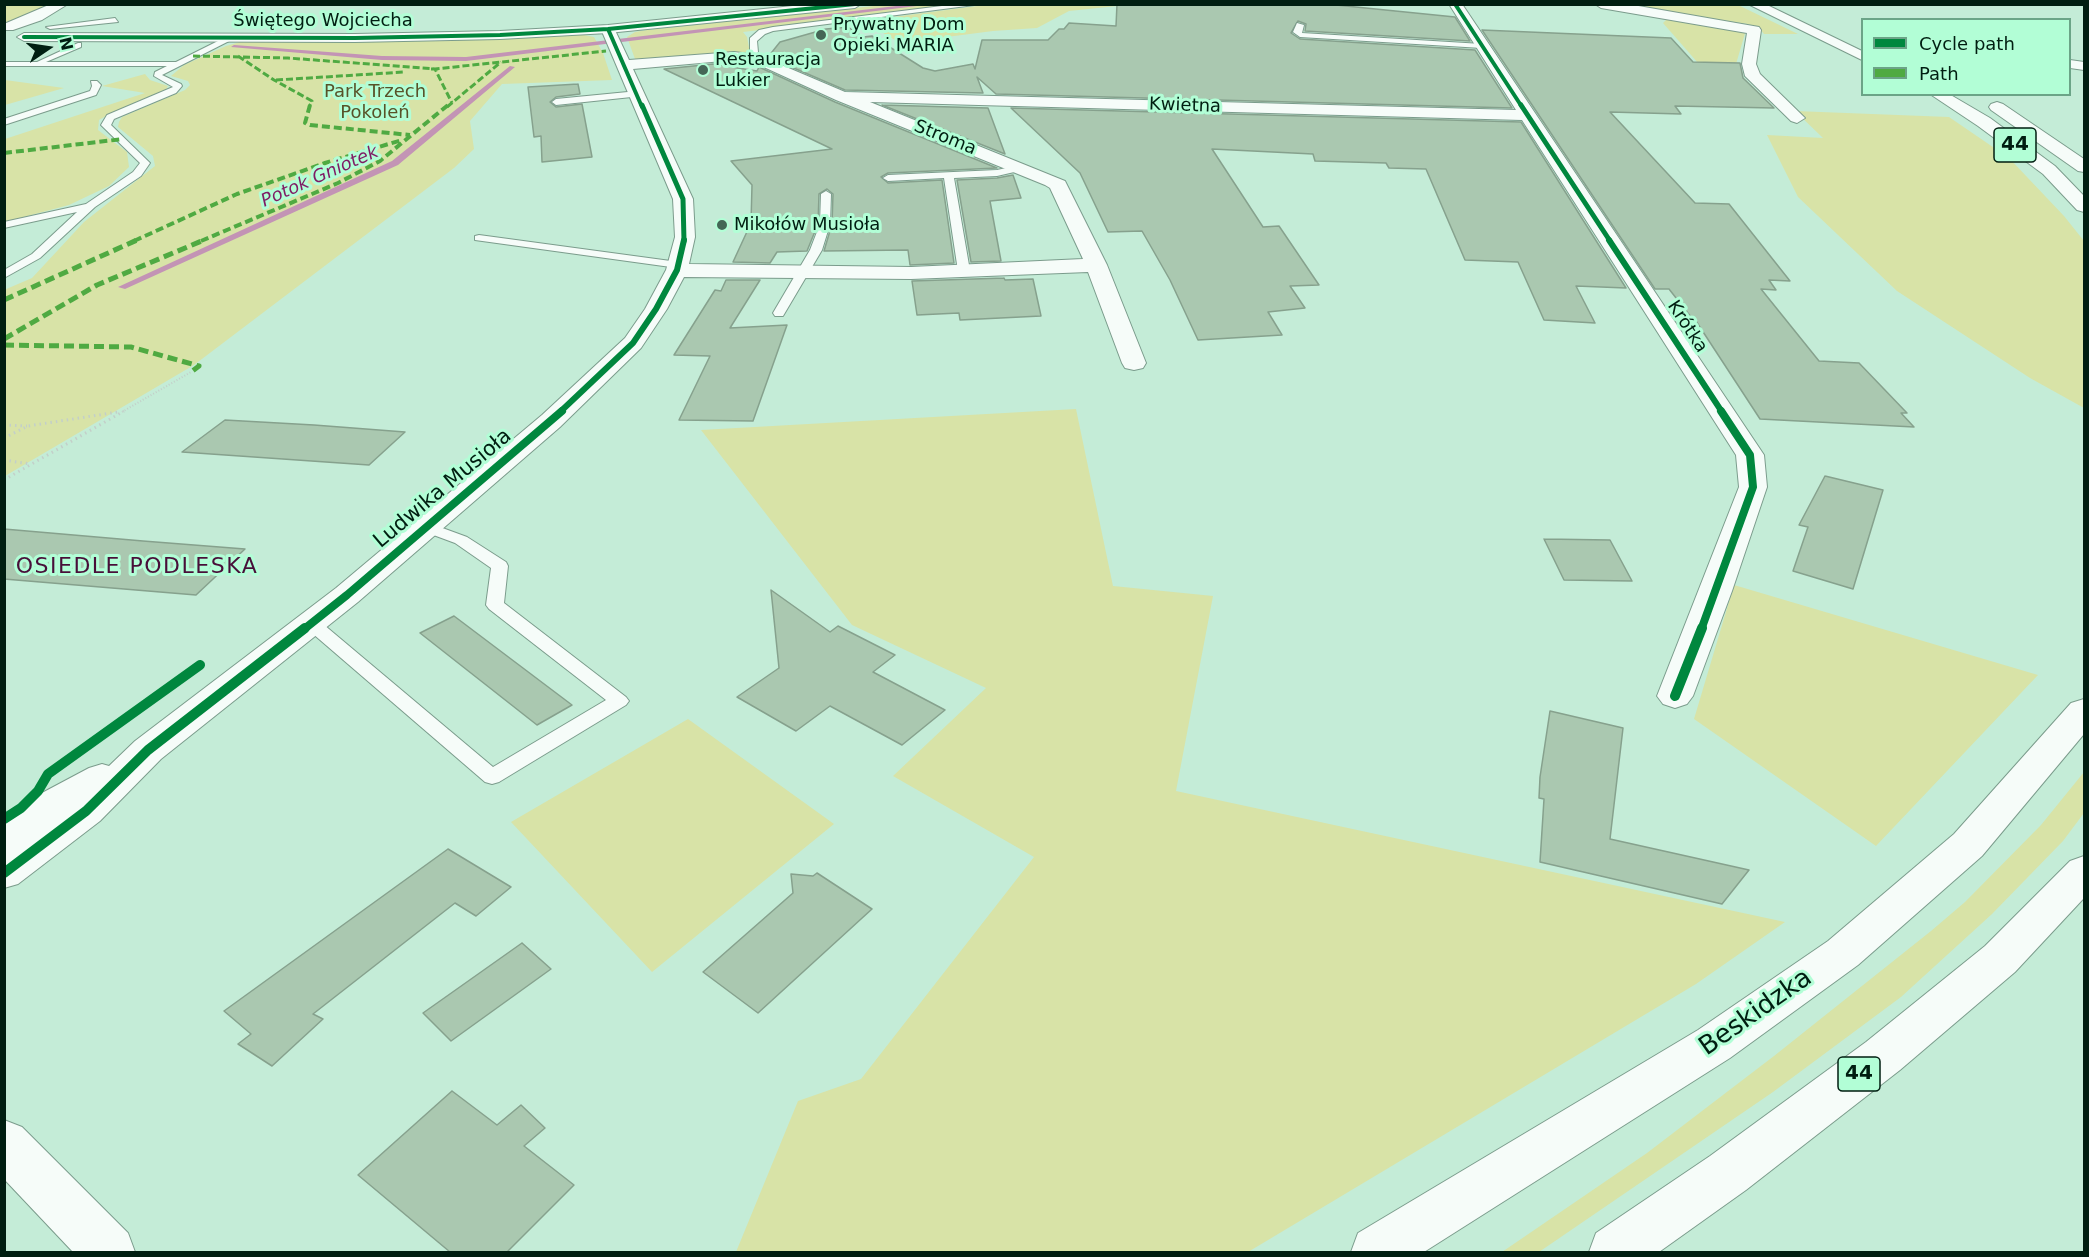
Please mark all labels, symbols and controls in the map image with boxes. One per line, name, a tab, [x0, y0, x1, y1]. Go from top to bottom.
street label: Świętego Wojciecha	[233, 10, 413, 32]
place label: Prywatny Dom Opieki MARIA	[833, 14, 965, 57]
north arrow	[18, 18, 78, 78]
legend	[1861, 18, 2071, 96]
marker: Prywatny Dom Opieki MARIA	[814, 28, 828, 42]
text: Cycle path	[1919, 33, 2015, 54]
text: N	[55, 35, 77, 52]
place label: Restauracja Lukier	[715, 49, 821, 92]
marker: Restauracja Lukier	[696, 63, 710, 77]
text: Path	[1919, 63, 1959, 84]
park label: Park Trzech Pokoleń	[324, 81, 426, 124]
street label: Kwietna	[1149, 94, 1221, 118]
street label: Stroma	[911, 116, 979, 160]
road number: 44	[1994, 128, 2036, 162]
water label: Potok Gniotek	[258, 142, 382, 212]
place label: Mikołów Musioła	[734, 214, 880, 236]
marker: Mikołów Musioła	[715, 218, 729, 232]
street label: Krótka	[1662, 297, 1712, 357]
street label: Ludwika Musioła	[369, 424, 517, 554]
district label: OSIEDLE PODLESKA	[16, 554, 258, 580]
street label: Beskidzka	[1694, 963, 1818, 1063]
road number: 44	[1838, 1057, 1880, 1091]

